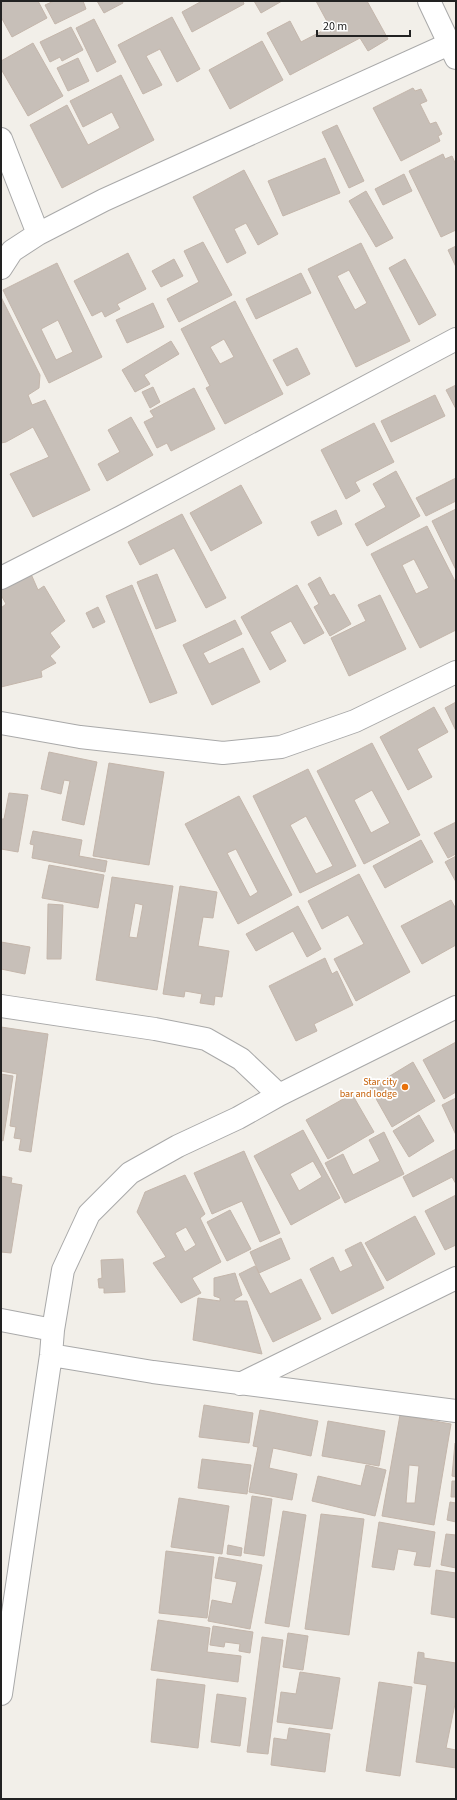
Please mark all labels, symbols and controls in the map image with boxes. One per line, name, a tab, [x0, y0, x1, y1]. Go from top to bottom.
scale bar	[317, 12, 410, 38]
text: 20 m	[323, 18, 347, 35]
place label: Star city bar and lodge	[340, 1075, 397, 1101]
marker: Star city bar and lodge	[400, 1082, 410, 1092]

